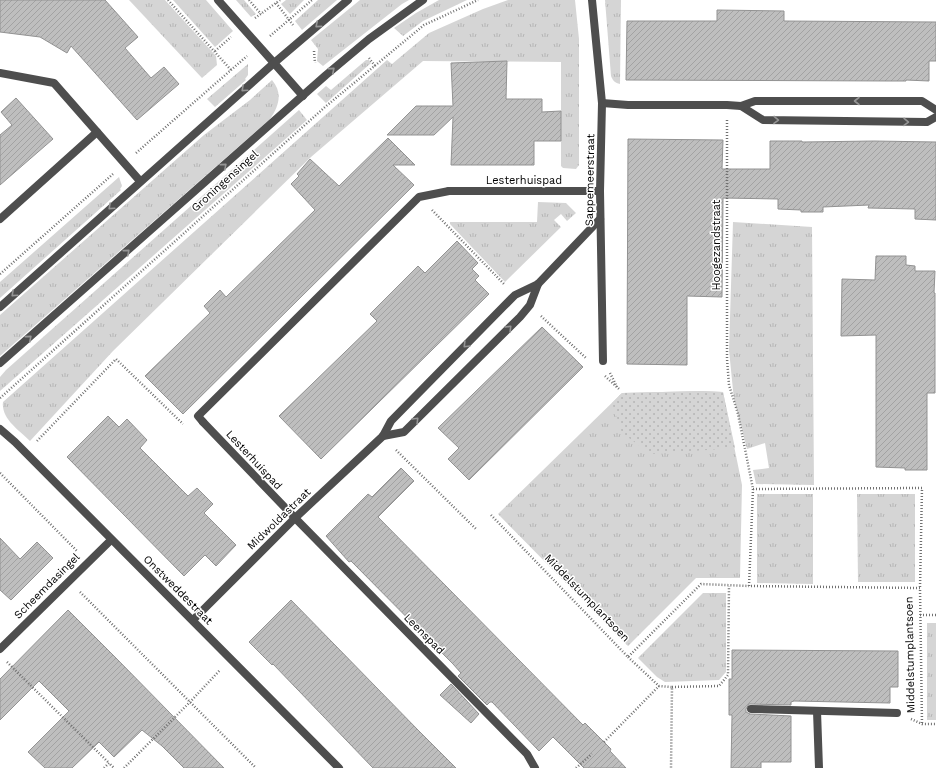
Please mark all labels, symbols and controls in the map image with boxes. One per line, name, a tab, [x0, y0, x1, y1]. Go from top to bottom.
one-way arrow	[315, 21, 323, 28]
one-way arrow	[327, 67, 335, 74]
one-way arrow	[242, 85, 249, 92]
one-way arrow	[854, 97, 860, 105]
one-way arrow	[773, 116, 779, 124]
one-way arrow	[903, 117, 909, 126]
street label: Sappemeerstraat	[583, 133, 597, 226]
street label: Groningensingel	[189, 147, 262, 214]
one-way arrow	[219, 163, 227, 170]
street label: Lesterhuispad	[486, 174, 562, 187]
street label: Hoogezandstraat	[710, 199, 723, 290]
one-way arrow	[109, 203, 116, 210]
one-way arrow	[122, 249, 129, 256]
one-way arrow	[12, 289, 19, 296]
one-way arrow	[504, 325, 512, 333]
one-way arrow	[24, 335, 32, 342]
one-way arrow	[463, 340, 471, 348]
one-way arrow	[411, 417, 419, 424]
street label: Lesterhuispad	[223, 428, 285, 492]
street label: Midwoldastraat	[245, 485, 314, 552]
street label: Scheemdasingel	[11, 550, 83, 622]
street label: Middelstumplantsoen	[542, 551, 632, 645]
street label: Onstweddestraat	[141, 553, 216, 628]
street label: Middelstumplantsoen	[902, 596, 918, 714]
street label: Leenspad	[401, 611, 447, 657]

